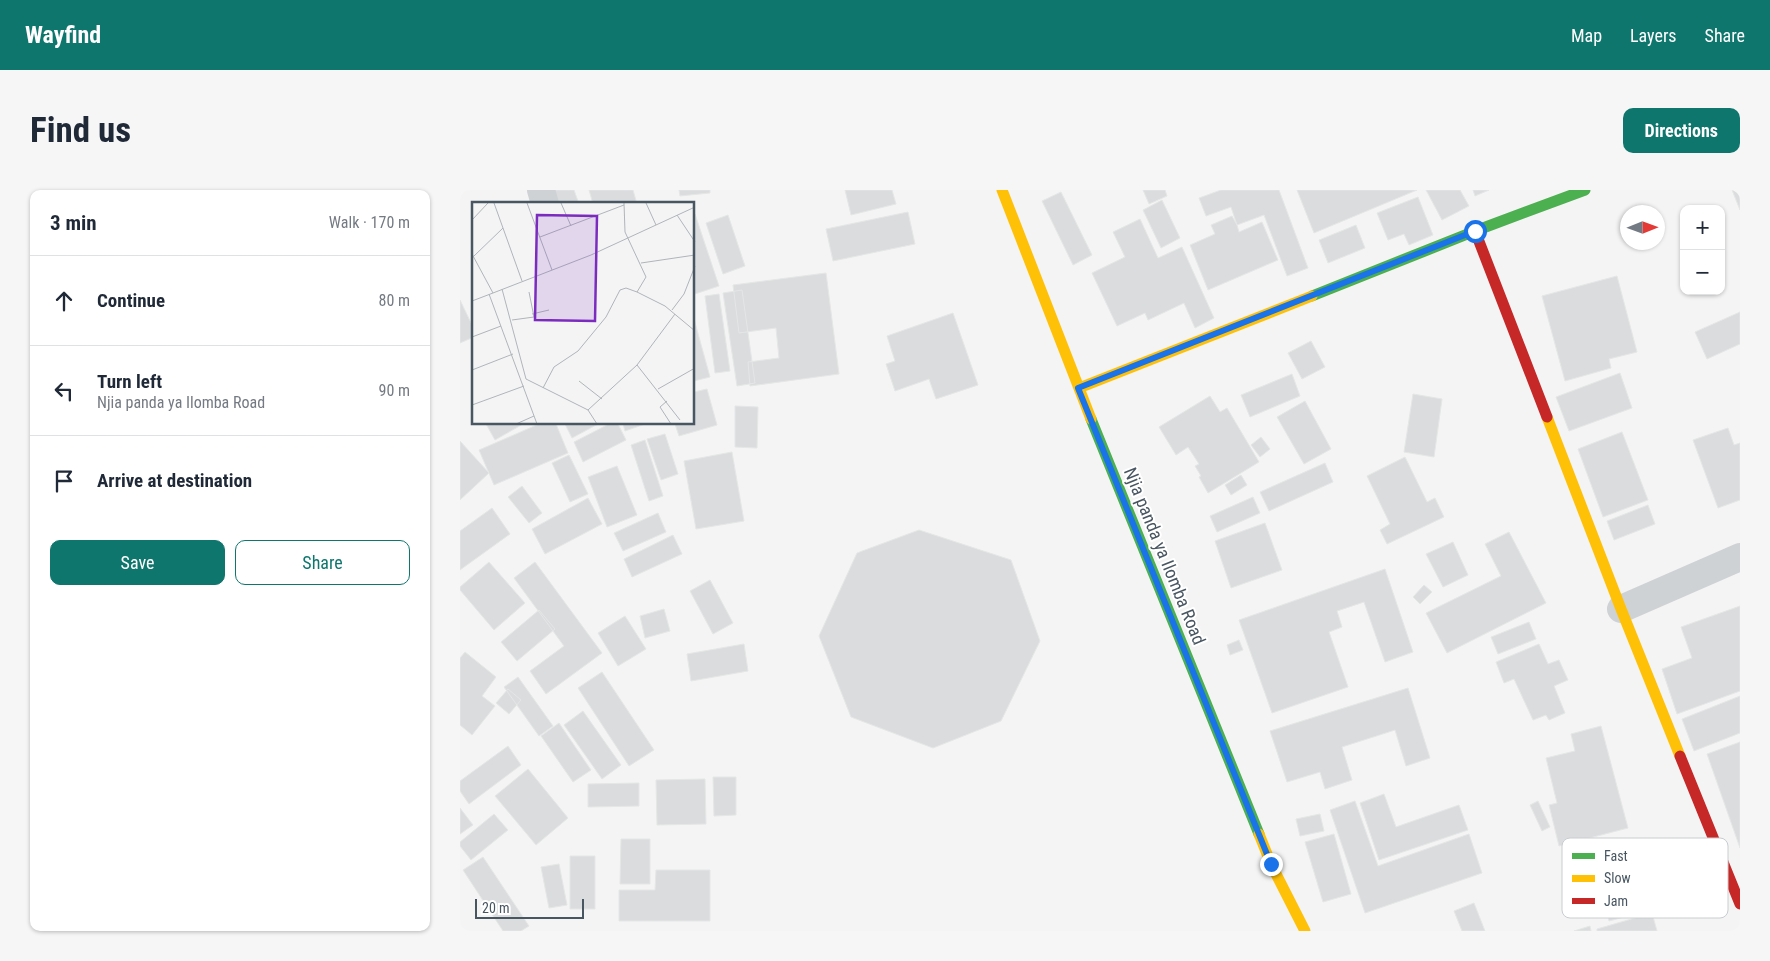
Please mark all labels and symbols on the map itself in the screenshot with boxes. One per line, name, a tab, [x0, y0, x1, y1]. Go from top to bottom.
inset map	[472, 202, 695, 425]
north arrow	[1620, 205, 1665, 250]
route start	[1464, 220, 1487, 243]
street label: Njia panda ya Ilomba Road	[1120, 464, 1210, 648]
legend	[1562, 838, 1728, 918]
text: Fast	[1604, 848, 1628, 864]
route end	[1260, 853, 1283, 876]
text: Slow	[1604, 870, 1631, 886]
text: Jam	[1604, 893, 1628, 909]
scale bar	[475, 896, 584, 919]

